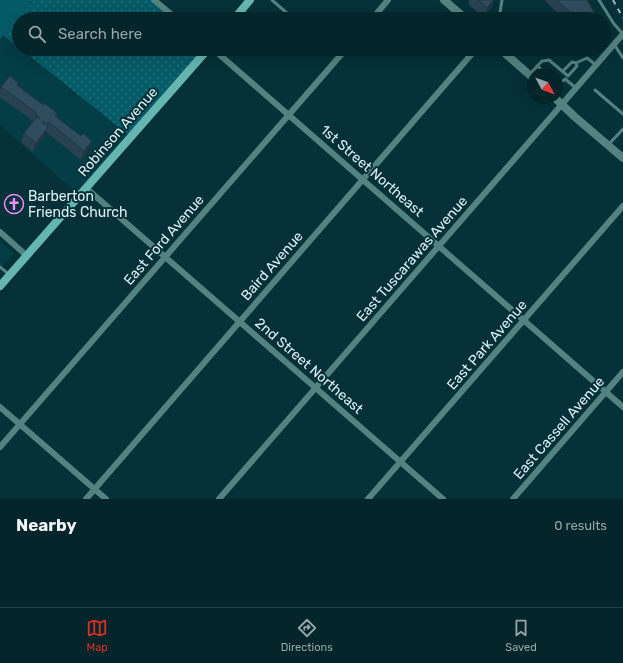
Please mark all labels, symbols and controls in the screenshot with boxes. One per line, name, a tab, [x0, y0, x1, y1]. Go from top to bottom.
search box	[12, 12, 611, 56]
icon: search	[26, 23, 48, 45]
text: Search here	[58, 25, 142, 43]
north arrow	[527, 68, 563, 104]
street label: Robinson Avenue	[74, 84, 162, 180]
street label: 1st Street Northeast	[317, 122, 427, 221]
place label: Barberton Friends Church	[28, 188, 128, 221]
street label: East Ford Avenue	[120, 191, 208, 289]
church icon: Barberton Friends Church	[3, 193, 25, 215]
street label: East Tuscarawas Avenue	[353, 193, 471, 325]
street label: Baird Avenue	[237, 228, 307, 304]
street label: East Park Avenue	[443, 297, 531, 393]
street label: 2nd Street Northeast	[251, 314, 367, 418]
street label: East Cassell Avenue	[510, 373, 608, 483]
text: Nearby	[16, 515, 77, 535]
text: 0 results	[554, 518, 607, 533]
tab: Map	[86, 617, 108, 654]
tab: Directions	[281, 617, 333, 654]
tab: Saved	[505, 617, 537, 654]

